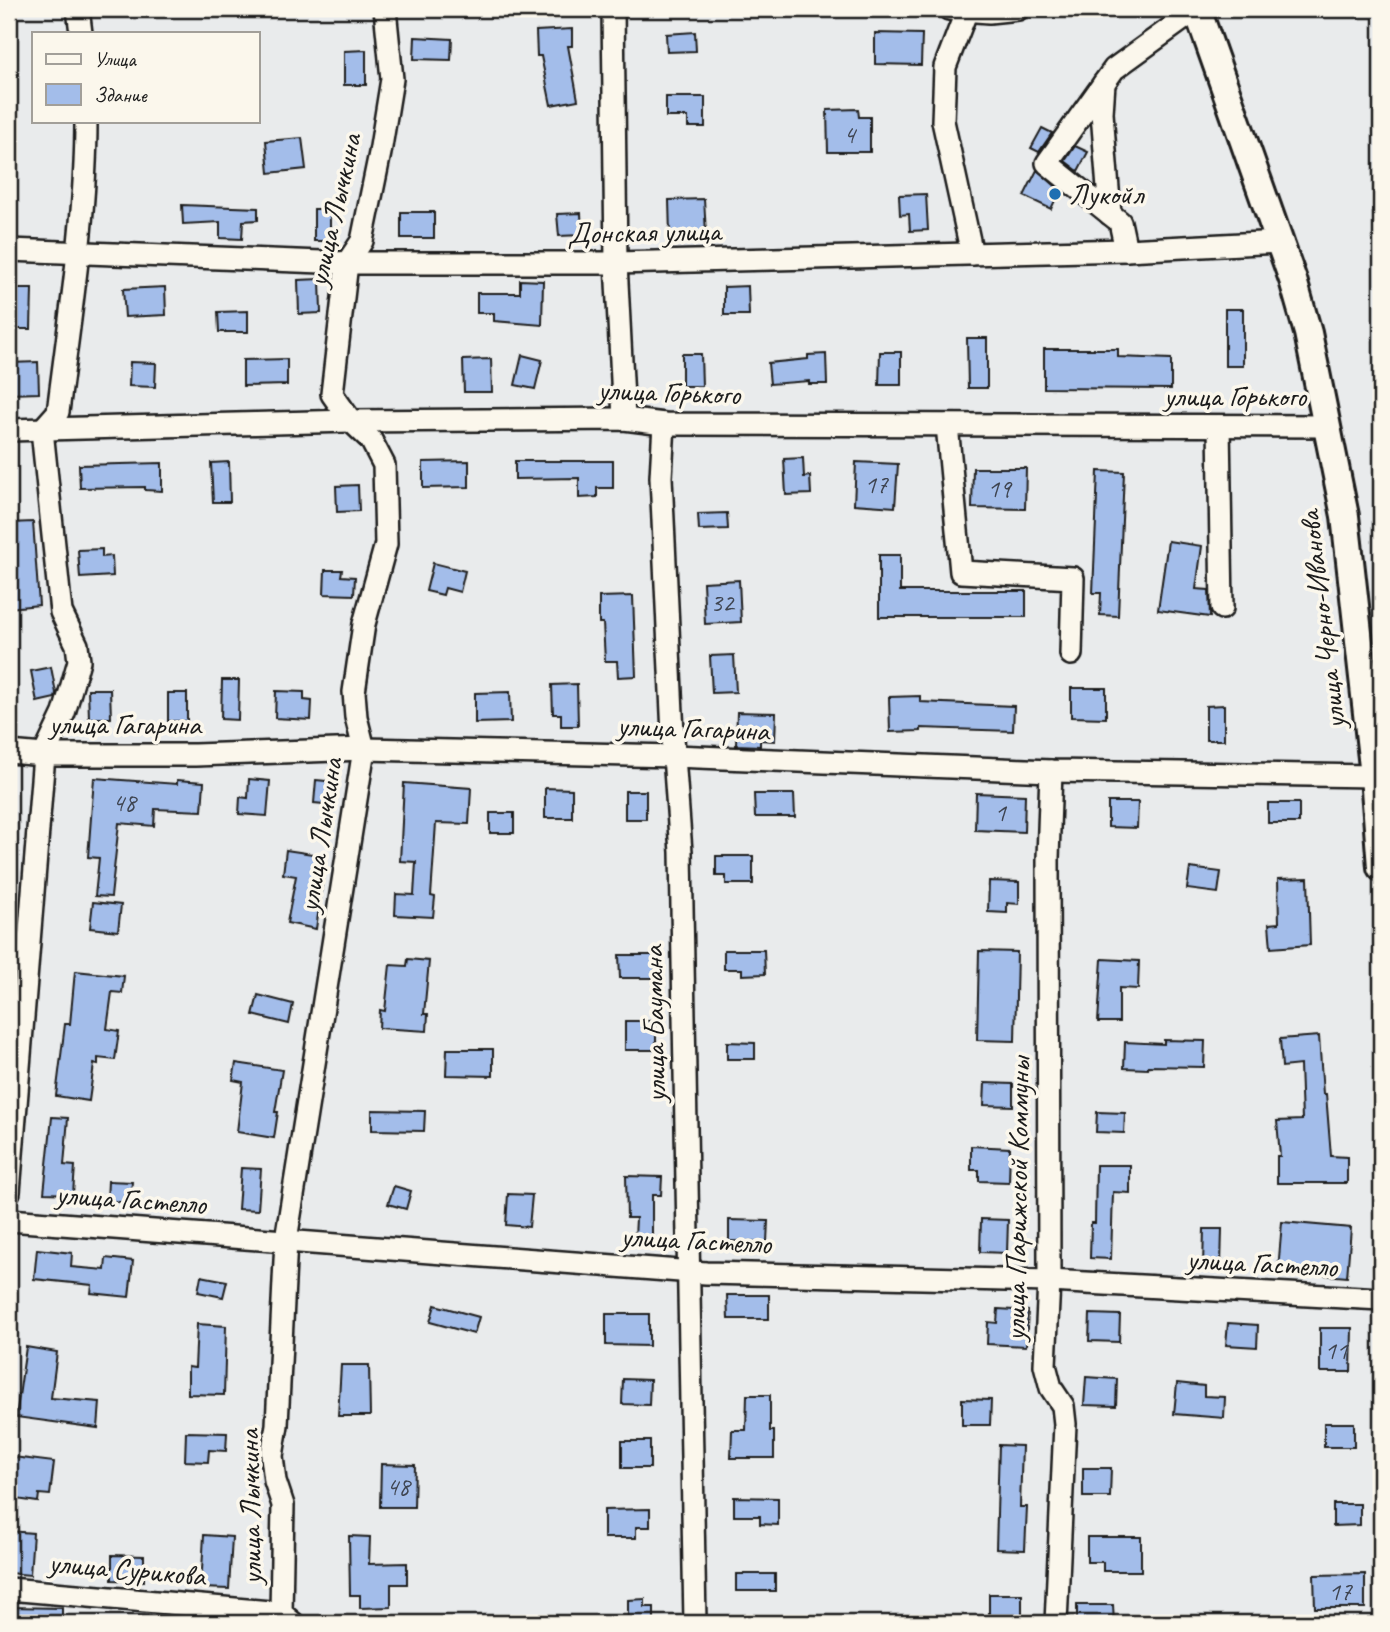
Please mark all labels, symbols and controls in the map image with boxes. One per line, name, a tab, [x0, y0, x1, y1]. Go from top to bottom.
legend	[32, 32, 259, 122]
text: Улица	[94, 46, 137, 72]
text: Здание	[94, 82, 148, 108]
house number: 4	[843, 118, 857, 151]
street label: улица Лычкина	[298, 128, 370, 292]
place label: Лукойл	[1069, 175, 1145, 213]
marker: Лукойл	[1047, 186, 1063, 202]
street label: Донская улица	[567, 212, 724, 252]
street label: улица Горького	[595, 370, 742, 414]
street label: улица Горького	[1162, 377, 1308, 415]
house number: 17	[864, 468, 889, 501]
house number: 19	[987, 472, 1013, 505]
street label: улица Черно-Иванова	[1289, 506, 1354, 733]
house number: 32	[710, 586, 736, 619]
street label: улица Гагарина	[47, 705, 203, 743]
street label: улица Гагарина	[614, 706, 771, 750]
street label: улица Лычкина	[289, 753, 351, 917]
house number: 48	[112, 786, 138, 819]
house number: 1	[994, 796, 1007, 829]
street label: улица Баумана	[634, 943, 674, 1105]
street label: улица Парижской Коммуны	[995, 1054, 1039, 1343]
street label: улица Гастелло	[53, 1175, 209, 1223]
street label: улица Гастелло	[618, 1217, 774, 1263]
street label: улица Гастелло	[1184, 1240, 1340, 1286]
house number: 11	[1324, 1334, 1349, 1367]
street label: улица Лычкина	[230, 1427, 270, 1587]
house number: 48	[386, 1470, 412, 1503]
street label: улица Сурикова	[45, 1543, 209, 1595]
house number: 17	[1328, 1575, 1353, 1608]

